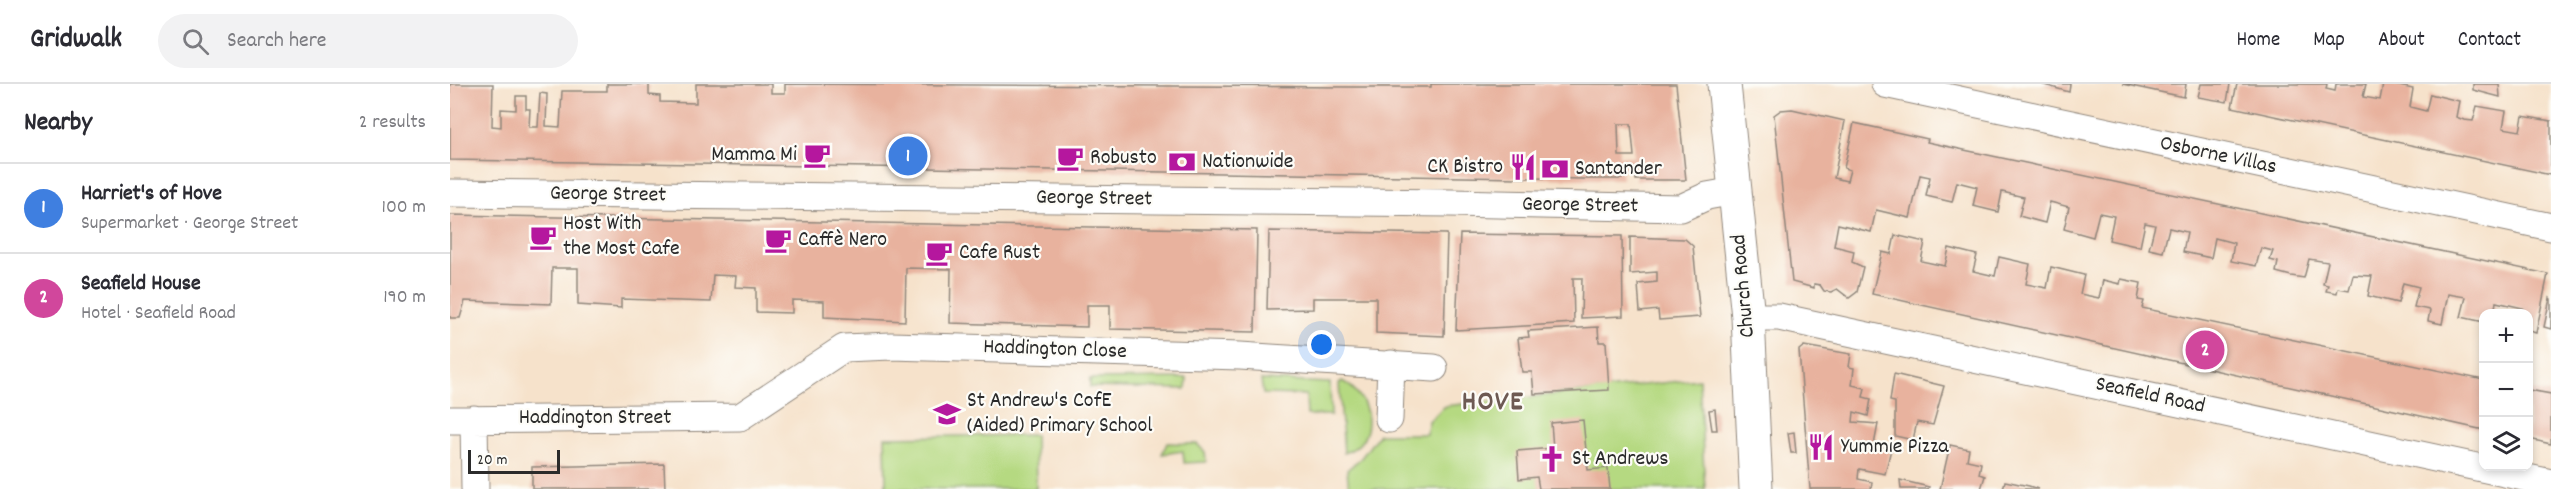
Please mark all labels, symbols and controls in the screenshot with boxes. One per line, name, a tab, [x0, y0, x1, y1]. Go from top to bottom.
search box	[158, 14, 578, 68]
text: Gridwalk	[30, 21, 122, 61]
icon: search	[179, 25, 212, 58]
text: Search here	[227, 26, 327, 57]
text: Home	[2236, 26, 2280, 56]
text: Map	[2313, 26, 2345, 56]
text: About	[2378, 26, 2425, 56]
text: Contact	[2458, 26, 2521, 56]
text: Nearby	[24, 105, 92, 142]
text: 2 results	[359, 109, 426, 137]
street label: Osborne Villas	[2157, 128, 2279, 184]
pin: 1	[888, 134, 928, 178]
place label: Mamma Mi	[711, 140, 797, 171]
cafe icon: Mamma Mi	[802, 140, 832, 170]
cafe icon: Robusto	[1055, 143, 1085, 173]
place label: Robusto	[1090, 143, 1157, 174]
bank icon: Nationwide	[1167, 147, 1197, 177]
place label: Nationwide	[1202, 147, 1293, 178]
place label: CK Bistro	[1427, 152, 1503, 183]
restaurant icon: CK Bistro	[1508, 152, 1538, 182]
bank icon: Santander	[1540, 154, 1570, 184]
place label: Santander	[1575, 154, 1663, 185]
street label: George Street	[549, 178, 667, 212]
text: Harriet's of Hove	[81, 179, 222, 210]
street label: George Street	[1035, 182, 1153, 216]
street label: George Street	[1521, 189, 1639, 223]
text: 1	[41, 194, 46, 222]
text: 100 m	[382, 194, 426, 222]
place label: Host With the Most Cafe	[563, 209, 680, 265]
text: Supermarket · George Street	[81, 210, 299, 238]
cafe icon: Host With the Most Cafe	[528, 222, 558, 252]
cafe icon: Caffè Nero	[763, 225, 793, 255]
place label: Caffè Nero	[798, 225, 887, 256]
street label: Church Road	[1724, 233, 1764, 339]
cafe icon: Cafe Rust	[924, 238, 954, 268]
place label: Cafe Rust	[959, 238, 1040, 269]
text: Seafield House	[81, 269, 201, 300]
text: 2	[39, 284, 48, 312]
text: 190 m	[383, 284, 426, 312]
text: Hotel · Seafield Road	[81, 300, 236, 328]
map controls	[2479, 309, 2533, 471]
button: +	[2479, 309, 2533, 363]
pin: 2	[2186, 328, 2224, 372]
your location	[1307, 330, 1336, 359]
street label: Haddington Close	[983, 332, 1127, 368]
button: −	[2479, 363, 2533, 417]
street label: Seafield Road	[2092, 369, 2208, 423]
district label: HOVE	[1462, 384, 1524, 424]
place label: St Andrew's CofE (Aided) Primary School	[967, 386, 1153, 442]
school or university icon: St Andrew's CofE (Aided) Primary School	[932, 399, 962, 429]
street label: Haddington Street	[519, 403, 671, 434]
button: layers	[2479, 417, 2533, 471]
restaurant icon: Yummie Pizza	[1806, 432, 1836, 462]
place label: Yummie Pizza	[1841, 432, 1949, 463]
church icon: St Andrews	[1537, 444, 1567, 474]
place label: St Andrews	[1572, 444, 1669, 475]
scale bar	[468, 447, 560, 474]
text: 20 m	[477, 449, 507, 472]

